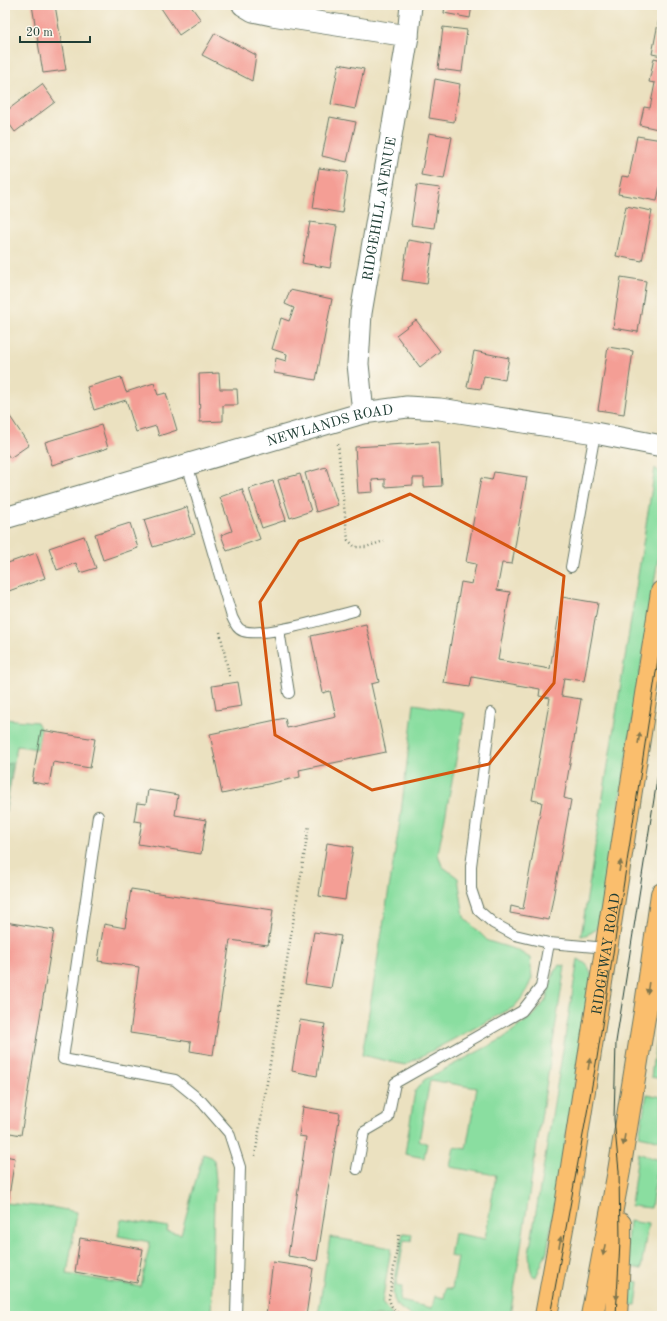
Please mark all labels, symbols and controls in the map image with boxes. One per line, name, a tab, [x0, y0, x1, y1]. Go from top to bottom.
scale bar	[20, 18, 90, 44]
text: 20 m	[26, 27, 53, 39]
street label: RIDGEHILL AVENUE	[361, 136, 399, 282]
street label: NEWLANDS ROAD	[265, 403, 394, 449]
one-way arrow	[637, 731, 643, 744]
one-way arrow	[617, 860, 623, 872]
street label: RIDGEWAY ROAD	[590, 892, 623, 1016]
one-way arrow	[645, 982, 651, 994]
one-way arrow	[586, 1057, 592, 1070]
one-way arrow	[621, 1134, 627, 1146]
one-way arrow	[557, 1236, 563, 1248]
one-way arrow	[601, 1244, 607, 1256]
one-way arrow	[614, 1288, 620, 1301]

